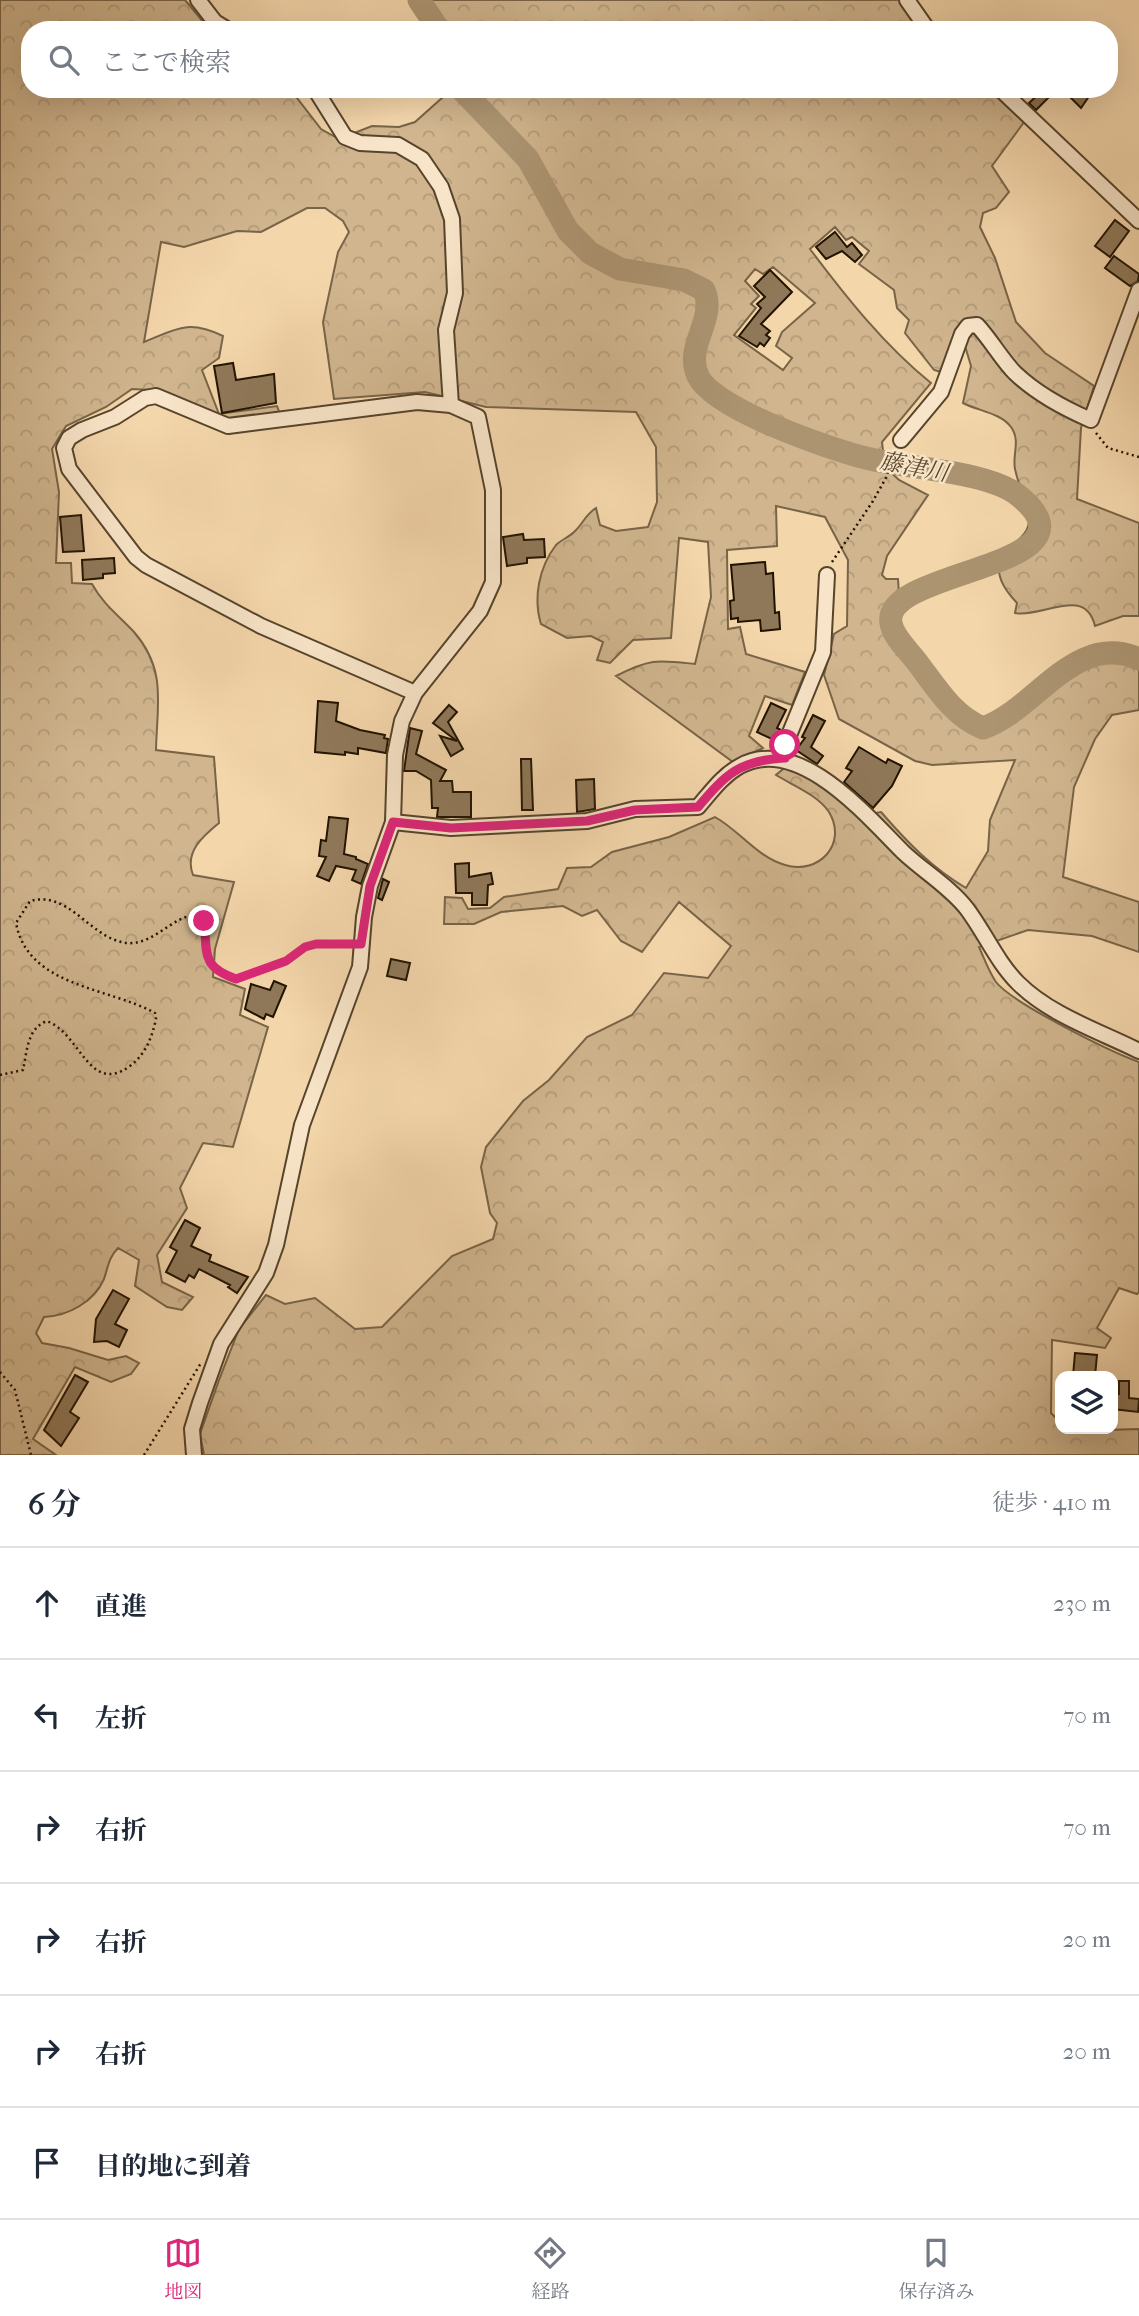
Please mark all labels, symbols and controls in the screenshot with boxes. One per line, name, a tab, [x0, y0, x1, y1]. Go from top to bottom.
search box	[21, 21, 1118, 98]
icon: search	[45, 41, 83, 79]
text: ここで検索	[101, 47, 231, 78]
water label: 藤津川	[878, 447, 953, 487]
route start	[769, 729, 800, 760]
route end	[188, 905, 219, 936]
map controls	[1055, 1371, 1118, 1434]
button: layers	[1055, 1371, 1118, 1434]
text: 6 分	[28, 1487, 81, 1522]
text: 徒歩 · 410 m	[992, 1489, 1111, 1516]
icon: ahead	[28, 1584, 66, 1622]
text: 230 m	[1053, 1590, 1111, 1617]
text: 直進	[95, 1591, 147, 1622]
icon: left	[28, 1696, 66, 1734]
text: 70 m	[1063, 1702, 1111, 1729]
text: 左折	[95, 1703, 147, 1734]
icon: right	[28, 1808, 66, 1846]
text: 70 m	[1063, 1814, 1111, 1841]
text: 右折	[95, 1815, 147, 1846]
icon: right	[28, 1920, 66, 1958]
text: 20 m	[1062, 1926, 1111, 1953]
text: 右折	[95, 1927, 147, 1958]
icon: right	[28, 2032, 66, 2070]
text: 20 m	[1062, 2038, 1111, 2065]
text: 右折	[95, 2039, 147, 2070]
icon: arrive	[28, 2144, 66, 2182]
text: 目的地に到着	[95, 2151, 251, 2182]
tab: 地図	[164, 2234, 203, 2303]
tab: 経路	[531, 2234, 570, 2303]
tab: 保存済み	[898, 2234, 975, 2303]

